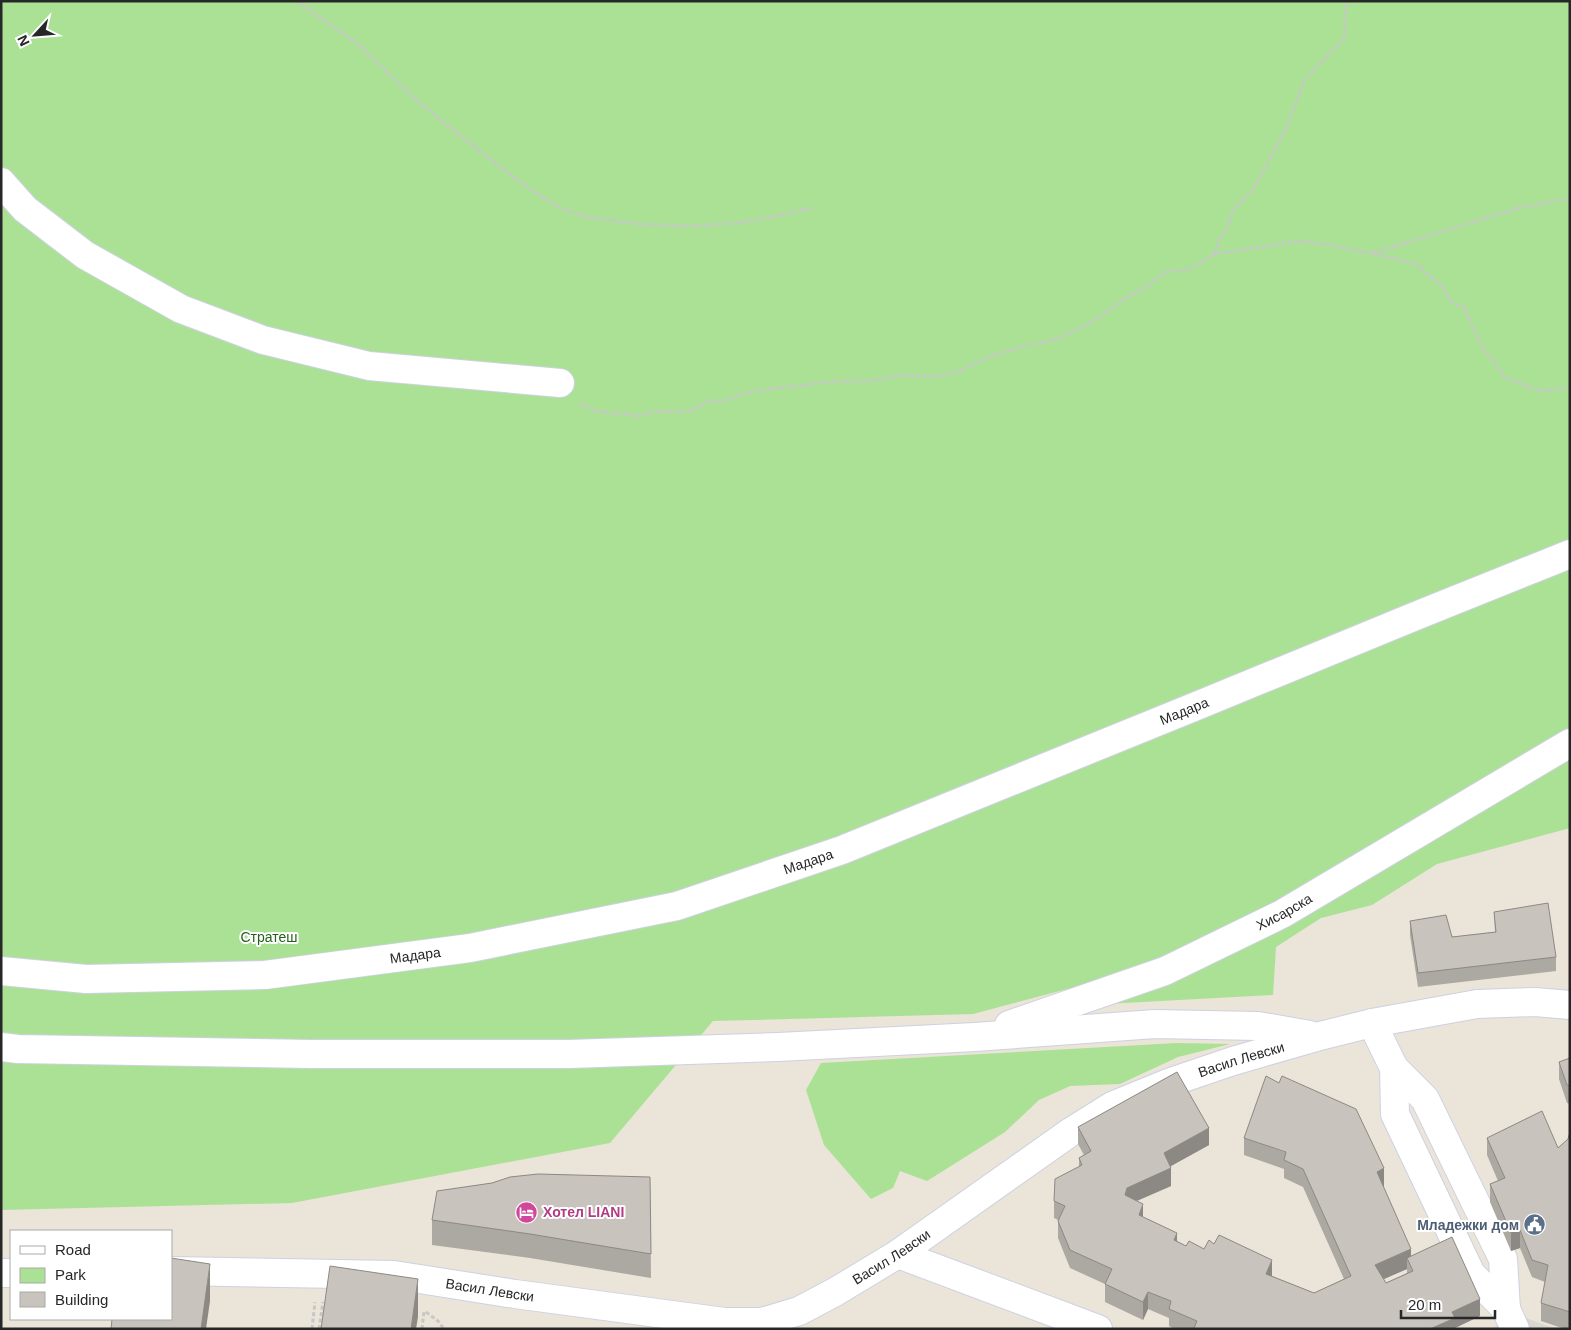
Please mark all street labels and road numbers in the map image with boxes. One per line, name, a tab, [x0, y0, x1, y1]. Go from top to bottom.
street label: Мадара	[1157, 694, 1211, 728]
street label: Мадара	[781, 846, 835, 877]
street label: Хисарска	[1254, 890, 1315, 933]
street label: Мадара	[389, 944, 442, 966]
street label: Васил Левски	[1196, 1039, 1286, 1080]
street label: Васил Левски	[849, 1226, 933, 1288]
street label: Васил Левски	[444, 1275, 535, 1304]

